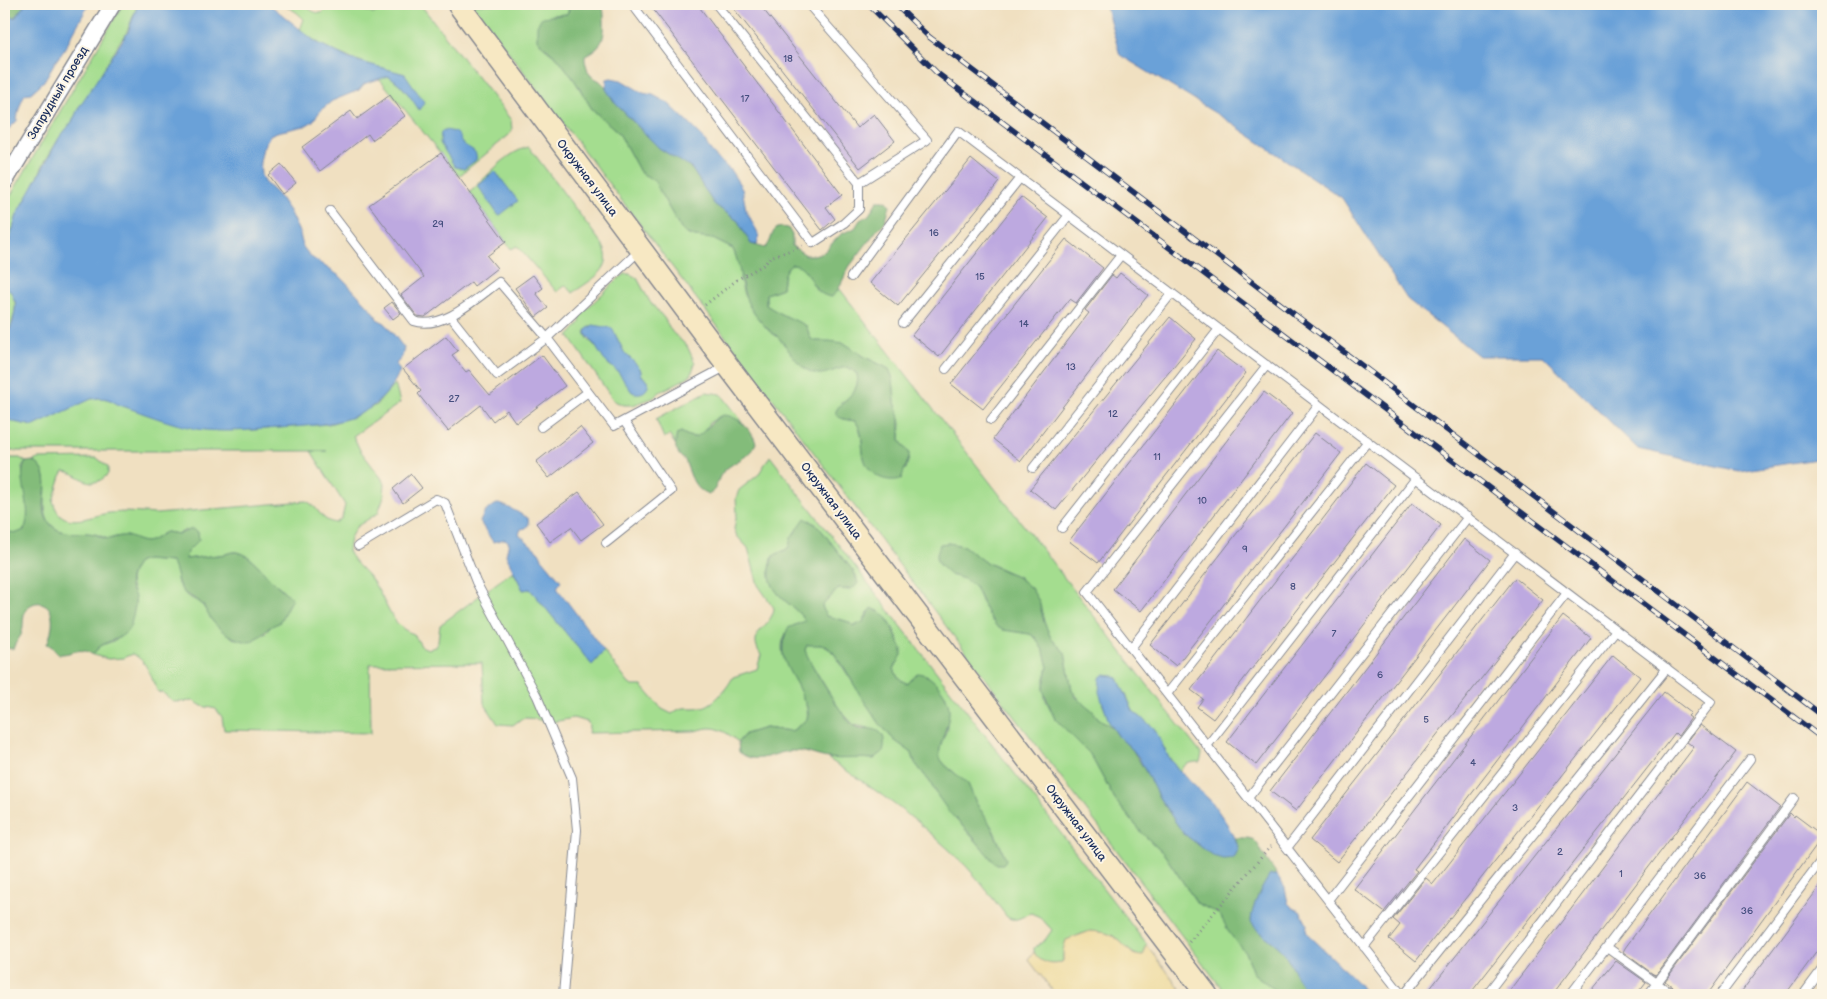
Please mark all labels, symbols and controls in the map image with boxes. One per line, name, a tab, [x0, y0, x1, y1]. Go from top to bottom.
street label: Запрудный проезд	[24, 43, 92, 142]
house number: 18	[783, 53, 793, 65]
house number: 17	[741, 93, 749, 105]
street label: Окружная улица	[553, 136, 621, 220]
house number: 29	[432, 218, 444, 230]
house number: 16	[929, 227, 939, 239]
house number: 15	[975, 271, 985, 283]
house number: 14	[1019, 318, 1029, 330]
house number: 13	[1066, 361, 1076, 373]
house number: 27	[449, 393, 459, 405]
house number: 12	[1108, 408, 1118, 420]
house number: 11	[1153, 451, 1161, 463]
street label: Окружная улица	[797, 459, 865, 543]
house number: 10	[1197, 495, 1207, 507]
house number: 9	[1242, 543, 1248, 555]
house number: 8	[1290, 581, 1296, 593]
house number: 7	[1332, 628, 1337, 640]
house number: 6	[1377, 669, 1383, 681]
house number: 5	[1423, 714, 1429, 726]
house number: 4	[1470, 757, 1476, 769]
street label: Окружная улица	[1042, 781, 1110, 865]
house number: 3	[1512, 802, 1518, 814]
house number: 2	[1557, 846, 1563, 858]
house number: 1	[1619, 868, 1623, 880]
house number: 36	[1694, 870, 1706, 882]
house number: 36	[1741, 905, 1753, 917]

